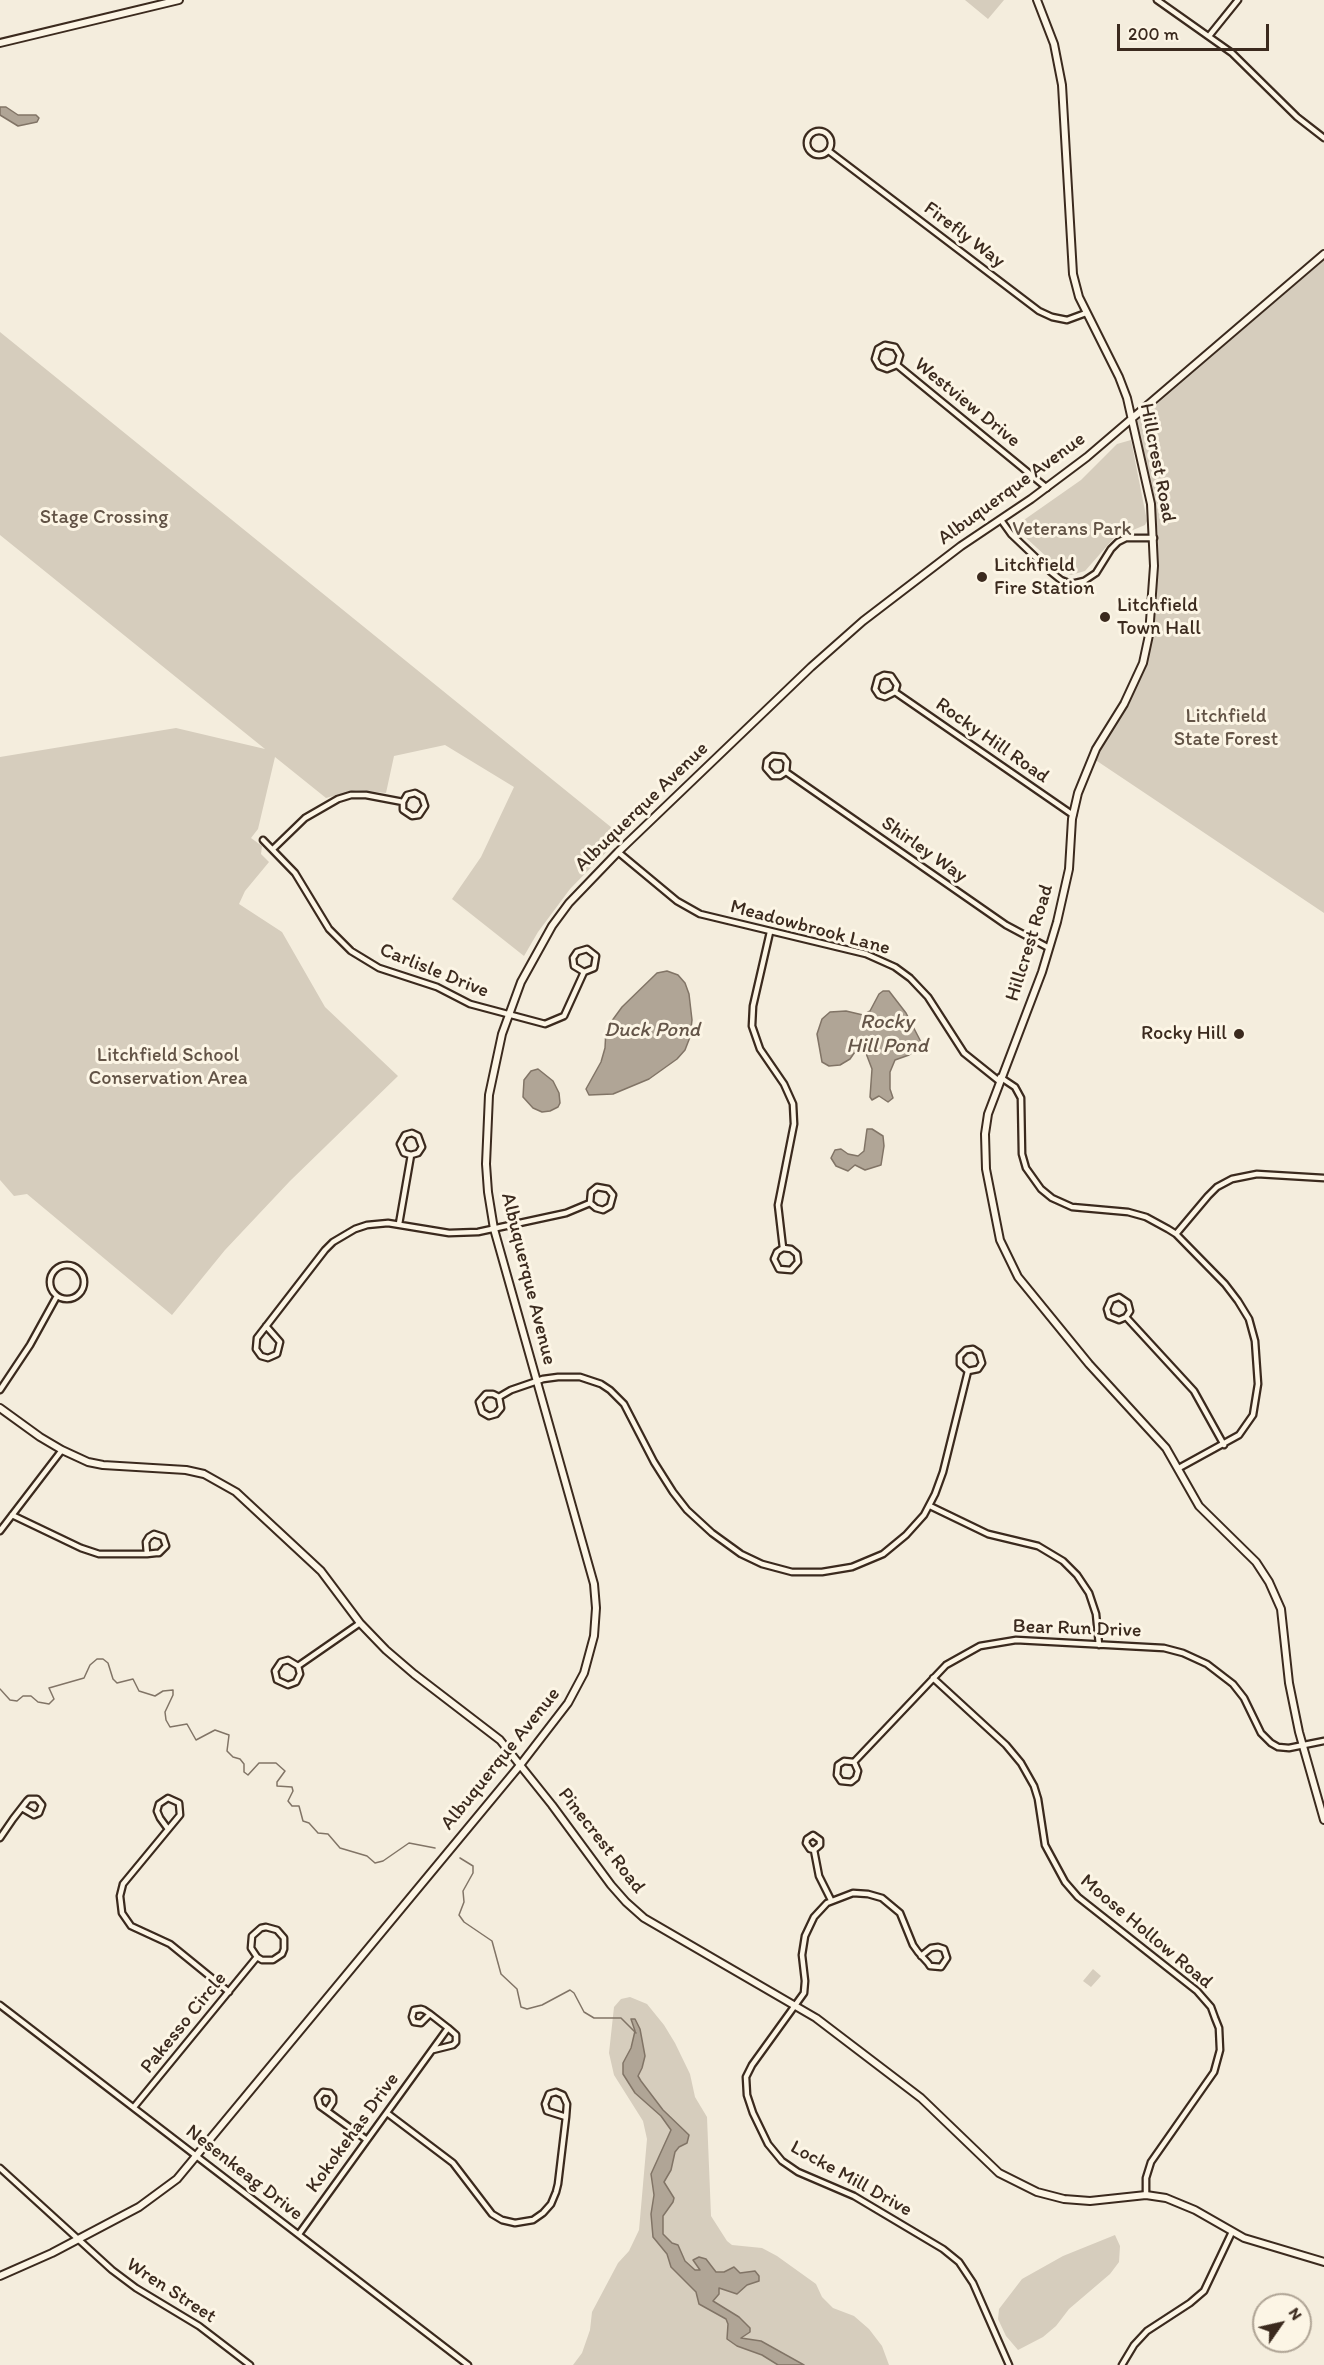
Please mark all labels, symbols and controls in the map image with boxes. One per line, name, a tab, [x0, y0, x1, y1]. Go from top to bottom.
scale bar	[1120, 12, 1272, 50]
text: 200 m	[1128, 23, 1179, 45]
street label: Firefly Way	[918, 197, 1010, 273]
street label: Westview Drive	[909, 353, 1025, 453]
street label: Hillcrest Road	[1134, 401, 1180, 525]
street label: Albuquerque Avenue	[934, 427, 1090, 551]
park label: Stage Crossing	[40, 506, 168, 530]
park label: Veterans Park	[1012, 518, 1132, 542]
place label: Litchfield Fire Station	[994, 554, 1095, 601]
marker: Litchfield Fire Station	[975, 570, 989, 584]
place label: Litchfield Town Hall	[1117, 594, 1201, 641]
marker: Litchfield Town Hall	[1098, 610, 1112, 624]
street label: Rocky Hill Road	[930, 693, 1054, 789]
park label: Litchfield State Forest	[1174, 705, 1278, 752]
street label: Albuquerque Avenue	[570, 737, 714, 877]
street label: Shirley Way	[876, 812, 972, 888]
street label: Hillcrest Road	[1001, 882, 1059, 1004]
street label: Meadowbrook Lane	[727, 895, 893, 961]
street label: Carlisle Drive	[376, 938, 492, 1004]
water label: Rocky Hill Pond	[846, 1010, 928, 1060]
water label: Duck Pond	[604, 1018, 700, 1044]
place label: Rocky Hill	[1141, 1022, 1227, 1046]
marker: Rocky Hill	[1232, 1027, 1246, 1041]
park label: Litchfield School Conservation Area	[88, 1044, 248, 1091]
street label: Albuquerque Avenue	[495, 1190, 561, 1368]
street label: Bear Run Drive	[1012, 1615, 1142, 1643]
street label: Albuquerque Avenue	[436, 1683, 566, 1835]
street label: Pinecrest Road	[552, 1783, 650, 1899]
street label: Moose Hollow Road	[1075, 1869, 1217, 1995]
street label: Pakesso Circle	[136, 1967, 232, 2079]
street label: Kokokehas Drive	[301, 2068, 405, 2198]
street label: Nesenkeag Drive	[181, 2120, 307, 2226]
street label: Locke Mill Drive	[786, 2136, 916, 2222]
street label: Wren Street	[121, 2253, 221, 2329]
north arrow	[1252, 2293, 1312, 2353]
text: N	[1285, 2304, 1307, 2324]

